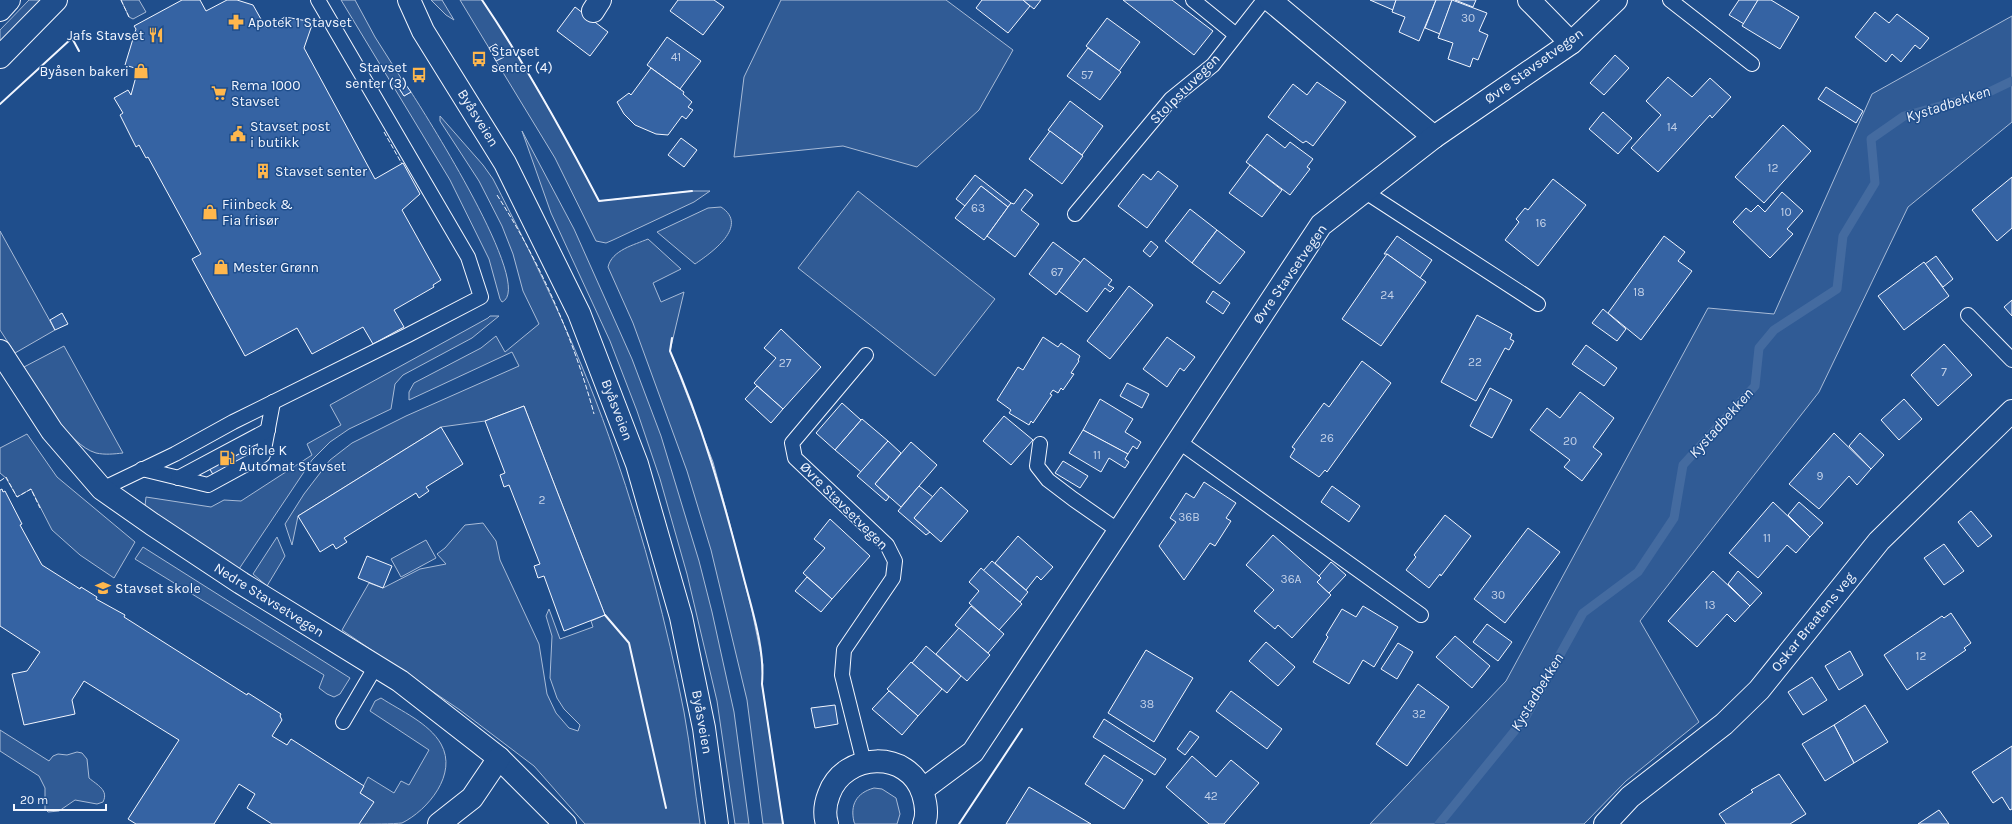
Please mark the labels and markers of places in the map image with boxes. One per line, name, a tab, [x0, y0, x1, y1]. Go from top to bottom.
pharmacy icon: Apotek 1 Stavset	[227, 13, 245, 31]
place label: Apotek 1 Stavset	[248, 14, 352, 31]
restaurant icon: Jafs Stavset	[147, 26, 165, 44]
place label: Jafs Stavset	[67, 27, 144, 44]
place label: Stavset senter (4)	[491, 43, 553, 76]
bus stop icon: Stavset senter (4)	[470, 50, 488, 68]
place label: Stavset senter (3)	[345, 59, 407, 92]
shop icon: Byåsen bakeri	[132, 62, 150, 80]
place label: Byåsen bakeri	[39, 63, 129, 80]
bus stop icon: Stavset senter (3)	[410, 66, 428, 84]
place label: Rema 1000 Stavset	[231, 77, 300, 110]
supermarket icon: Rema 1000 Stavset	[210, 84, 228, 102]
place label: Stavset post i butikk	[250, 118, 330, 151]
public building icon: Stavset post i butikk	[229, 125, 247, 143]
building icon: Stavset senter	[254, 162, 272, 180]
place label: Stavset senter	[275, 163, 368, 180]
place label: Fiinbeck & Fia frisør	[222, 196, 293, 229]
shop icon: Fiinbeck & Fia frisør	[201, 203, 219, 221]
shop icon: Mester Grønn	[212, 258, 230, 276]
place label: Mester Grønn	[233, 259, 319, 276]
place label: Circle K Automat Stavset	[239, 442, 346, 475]
fuel station icon: Circle K Automat Stavset	[218, 449, 236, 467]
school or university icon: Stavset skole	[94, 579, 112, 597]
place label: Stavset skole	[115, 580, 201, 597]

